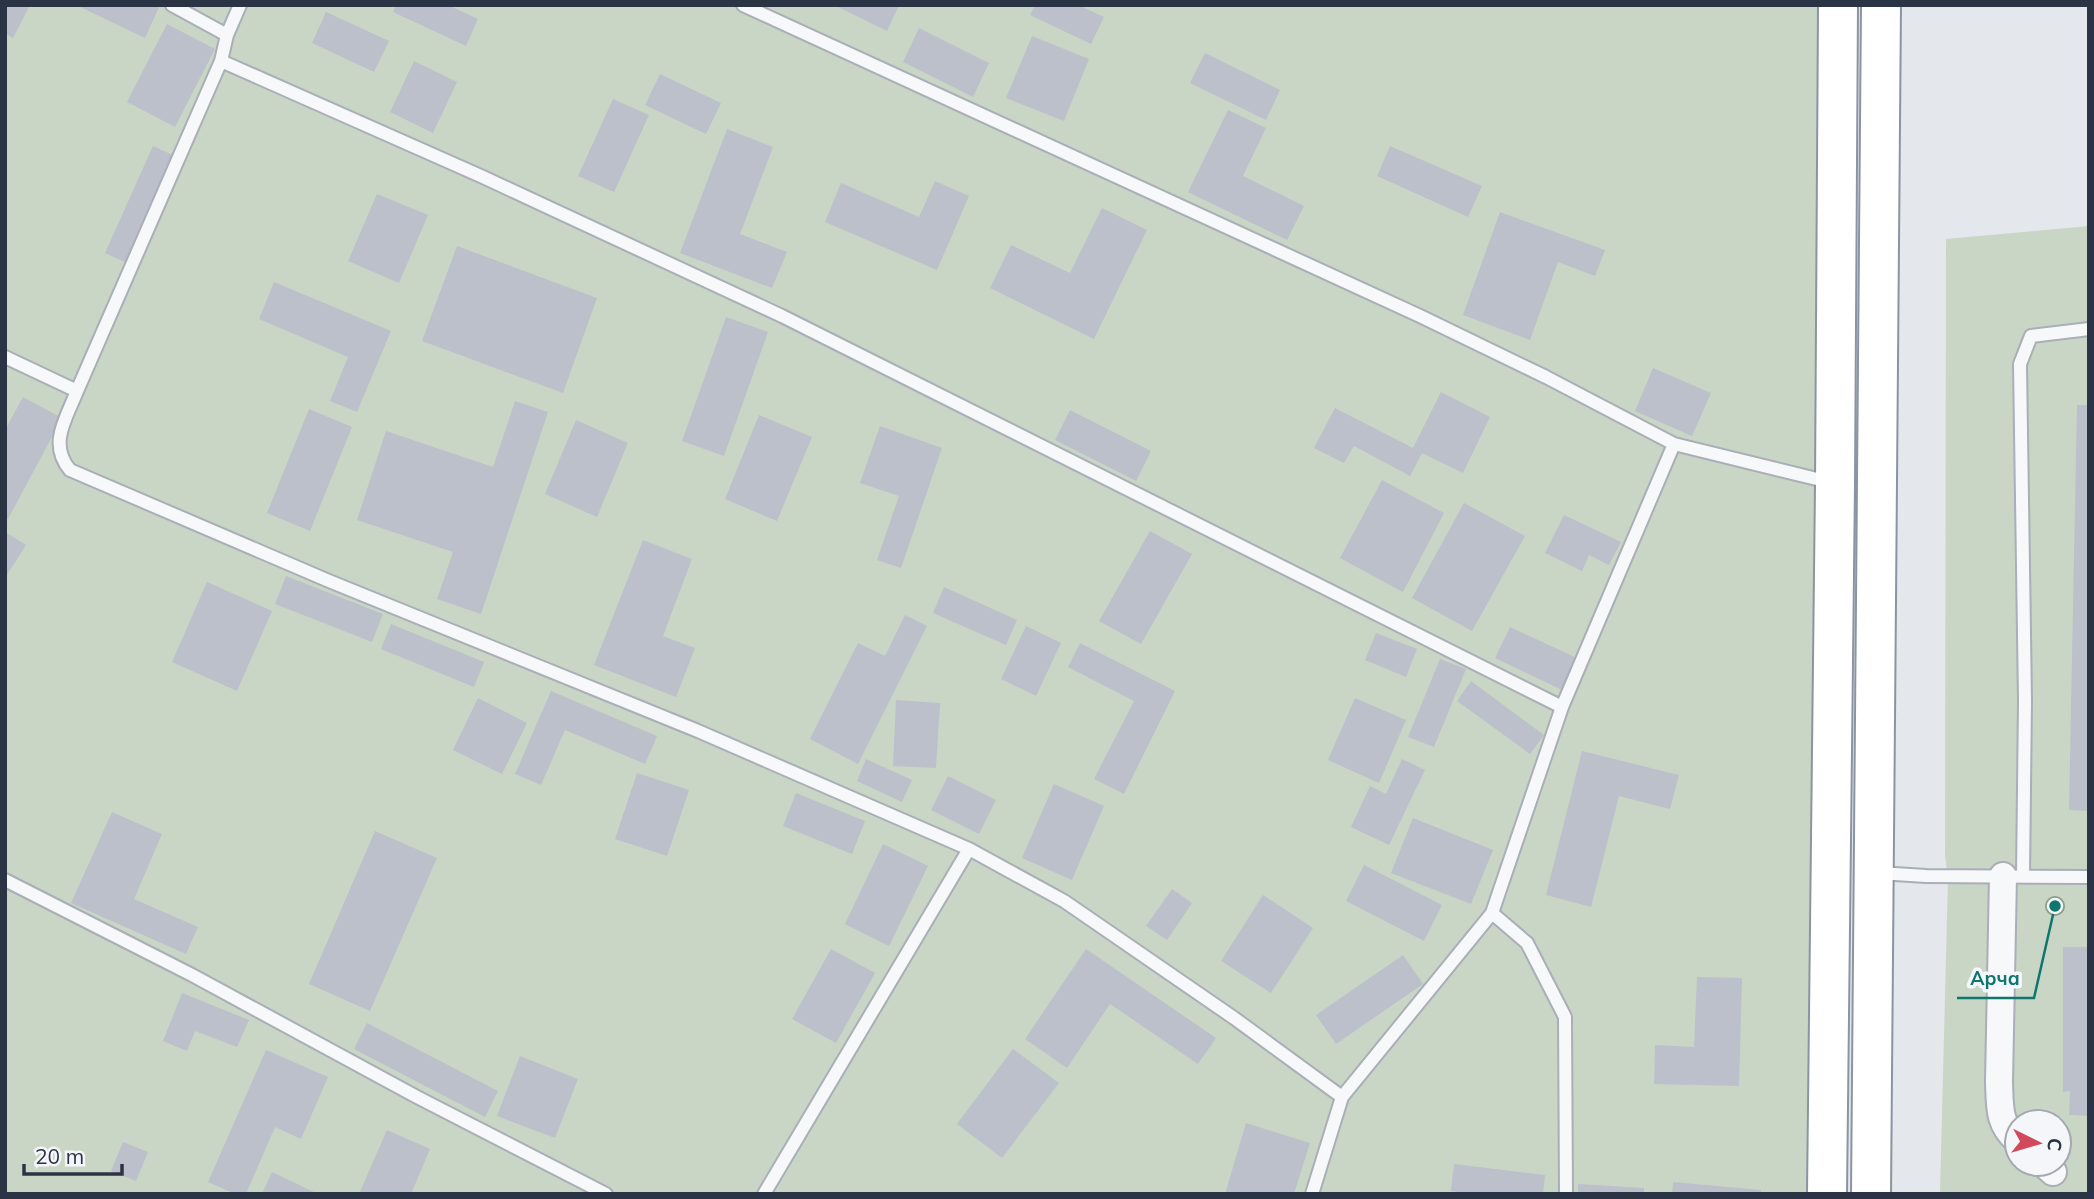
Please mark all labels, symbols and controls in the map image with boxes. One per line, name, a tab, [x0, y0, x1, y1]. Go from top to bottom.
callout: Арча	[1957, 958, 2034, 998]
text: Арча	[1970, 966, 2020, 990]
north arrow	[2003, 1108, 2073, 1178]
scale bar	[24, 1132, 122, 1176]
text: С	[2042, 1137, 2067, 1152]
text: 20 m	[35, 1143, 84, 1169]

